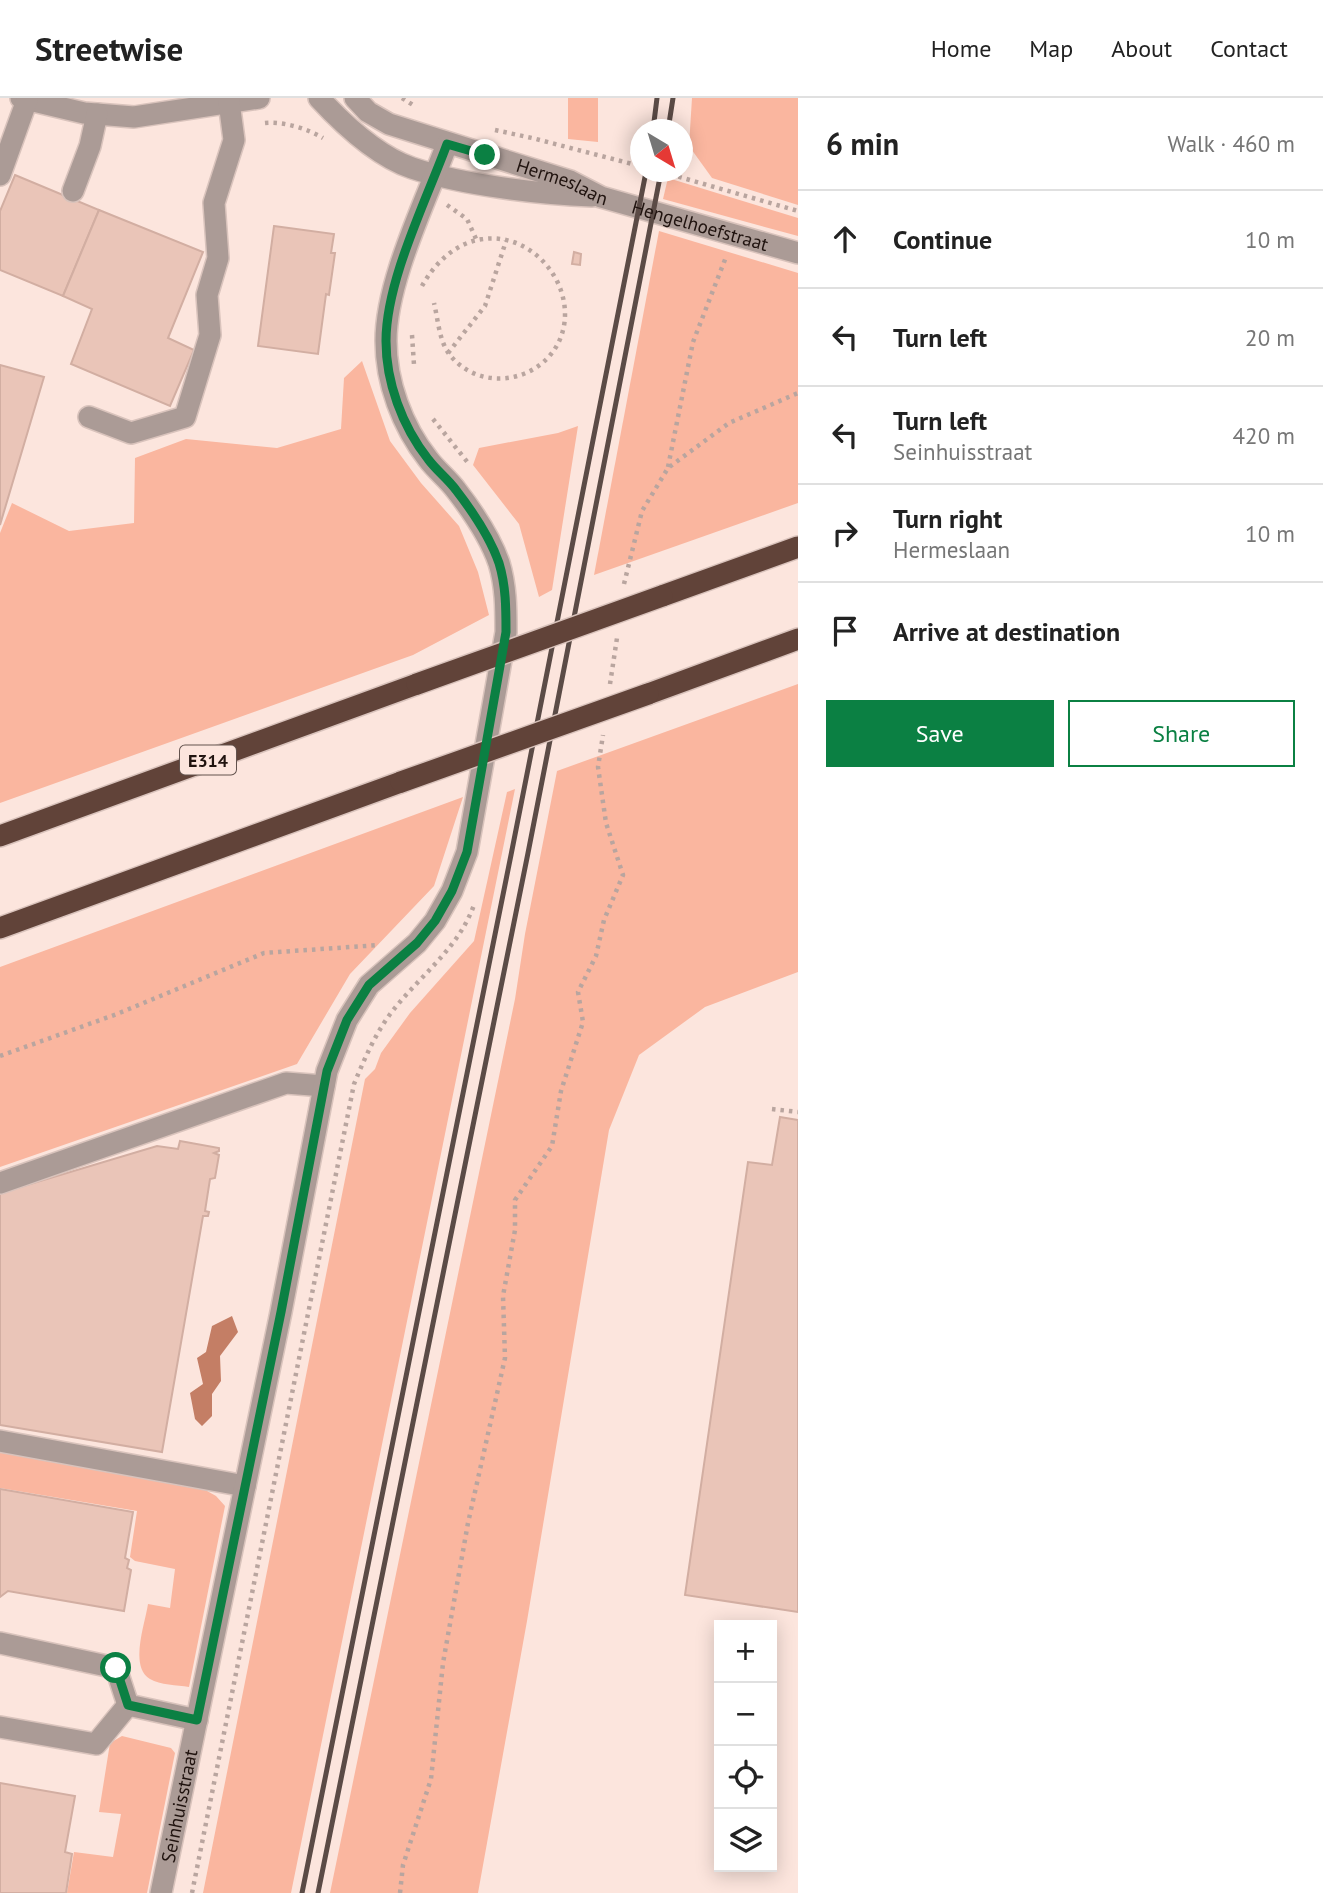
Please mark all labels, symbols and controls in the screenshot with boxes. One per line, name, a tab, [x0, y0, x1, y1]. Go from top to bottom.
text: Streetwise	[35, 27, 183, 70]
text: Home	[931, 33, 991, 64]
text: Map	[1029, 33, 1073, 64]
text: About	[1111, 33, 1172, 64]
text: Contact	[1210, 33, 1288, 64]
north arrow	[630, 119, 693, 182]
text: 6 min	[826, 124, 899, 163]
text: Walk · 460 m	[1168, 129, 1295, 158]
route end	[469, 139, 500, 170]
street label: Hermeslaan	[513, 153, 611, 210]
street label: Hengelhoefstraat	[629, 194, 772, 256]
icon: ahead	[826, 220, 864, 258]
text: Continue	[893, 223, 992, 256]
text: 10 m	[1245, 225, 1295, 254]
icon: left	[826, 318, 864, 356]
text: Turn left	[893, 321, 987, 354]
text: 20 m	[1245, 323, 1295, 352]
text: Turn left	[893, 404, 987, 437]
icon: left	[826, 416, 864, 454]
text: 420 m	[1233, 421, 1295, 450]
text: Seinhuisstraat	[893, 437, 1032, 466]
text: Turn right	[893, 502, 1002, 535]
icon: right	[826, 514, 864, 552]
text: 10 m	[1245, 519, 1295, 548]
text: Hermeslaan	[893, 535, 1010, 564]
icon: arrive	[826, 612, 864, 650]
text: Arrive at destination	[893, 615, 1120, 648]
button: Save	[826, 700, 1054, 767]
button: Share	[1068, 700, 1295, 767]
road number: E314	[180, 746, 236, 774]
map controls	[714, 1620, 777, 1872]
button: +	[714, 1620, 777, 1683]
route start	[100, 1652, 131, 1683]
button: −	[714, 1683, 777, 1746]
street label: Seinhuisstraat	[156, 1746, 203, 1865]
button: locate	[714, 1746, 777, 1809]
button: layers	[714, 1809, 777, 1872]

